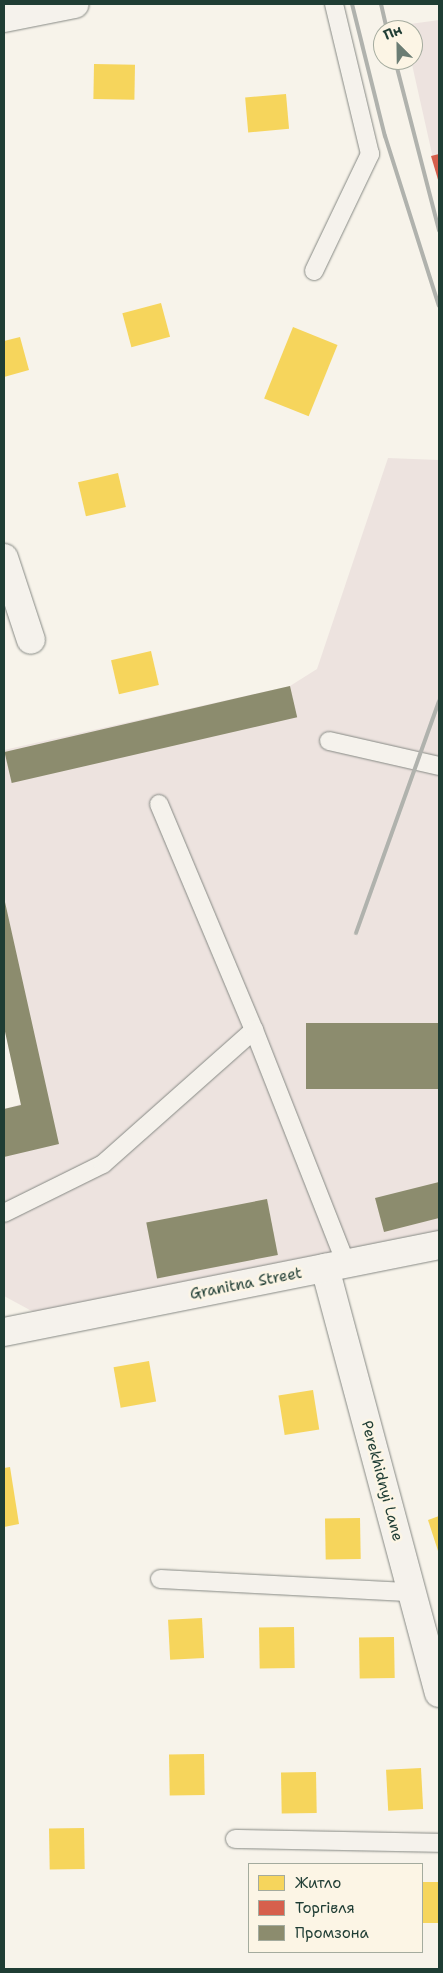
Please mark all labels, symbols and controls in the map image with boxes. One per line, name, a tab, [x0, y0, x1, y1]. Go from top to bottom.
north arrow	[373, 20, 423, 70]
text: Пн	[380, 20, 405, 44]
street label: Granitna Street	[188, 1264, 304, 1304]
street label: Perekhidnyi Lane	[357, 1419, 407, 1543]
legend	[248, 1863, 423, 1953]
text: Житло	[295, 1873, 341, 1893]
text: Торгівля	[295, 1898, 355, 1918]
text: Промзона	[295, 1923, 369, 1943]

